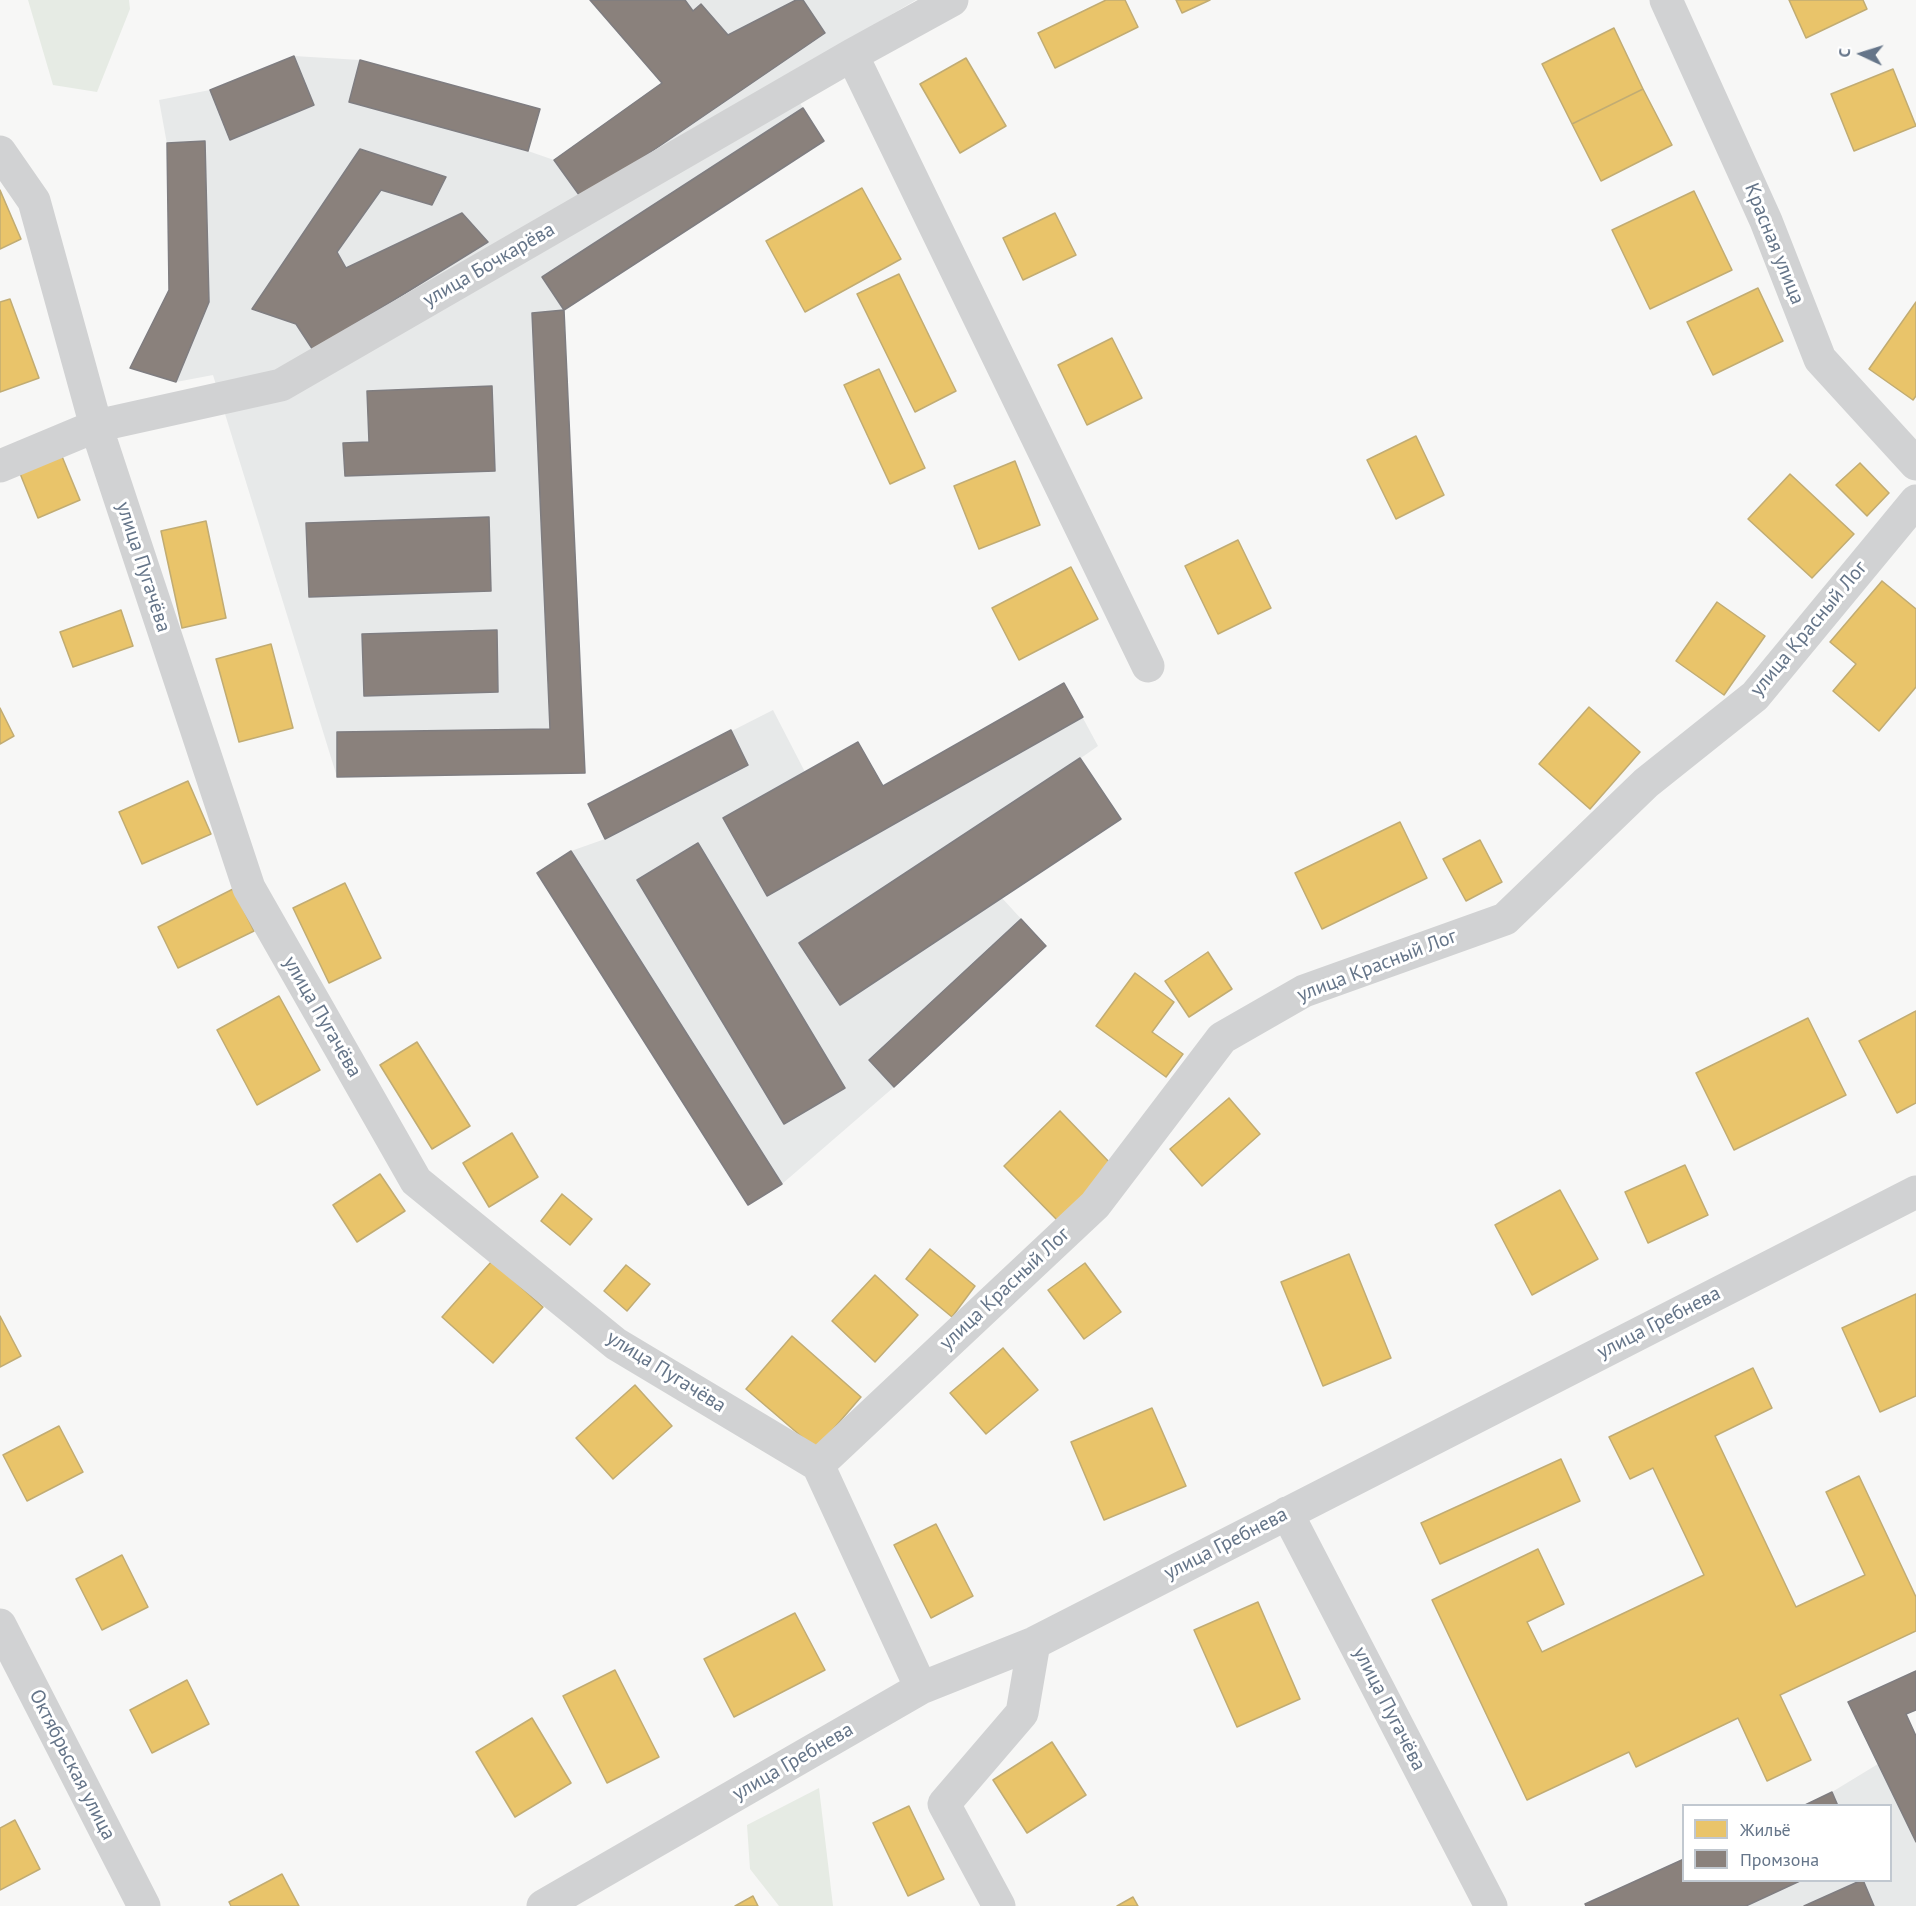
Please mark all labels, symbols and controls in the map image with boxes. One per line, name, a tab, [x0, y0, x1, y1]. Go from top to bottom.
north arrow	[1832, 24, 1892, 84]
text: С	[1834, 48, 1854, 58]
street label: Красная улица	[1739, 180, 1809, 308]
street label: улица Бочкарёва	[419, 218, 559, 312]
street label: улица Пугачёва	[111, 499, 175, 635]
street label: улица Красный Лог	[1745, 557, 1873, 701]
street label: улица Красный Лог	[1294, 925, 1460, 1007]
street label: улица Пугачёва	[278, 952, 366, 1082]
street label: улица Красный Лог	[935, 1223, 1075, 1355]
street label: улица Гребнева	[1593, 1282, 1725, 1364]
street label: улица Пугачёва	[602, 1326, 730, 1418]
street label: улица Гребнева	[1160, 1503, 1292, 1585]
street label: улица Пугачёва	[1347, 1643, 1431, 1775]
street label: Октябрьская улица	[24, 1686, 120, 1844]
street label: улица Гребнева	[728, 1718, 858, 1806]
legend	[1682, 1804, 1892, 1882]
text: Жильё	[1740, 1818, 1791, 1841]
text: Промзона	[1740, 1848, 1819, 1871]

